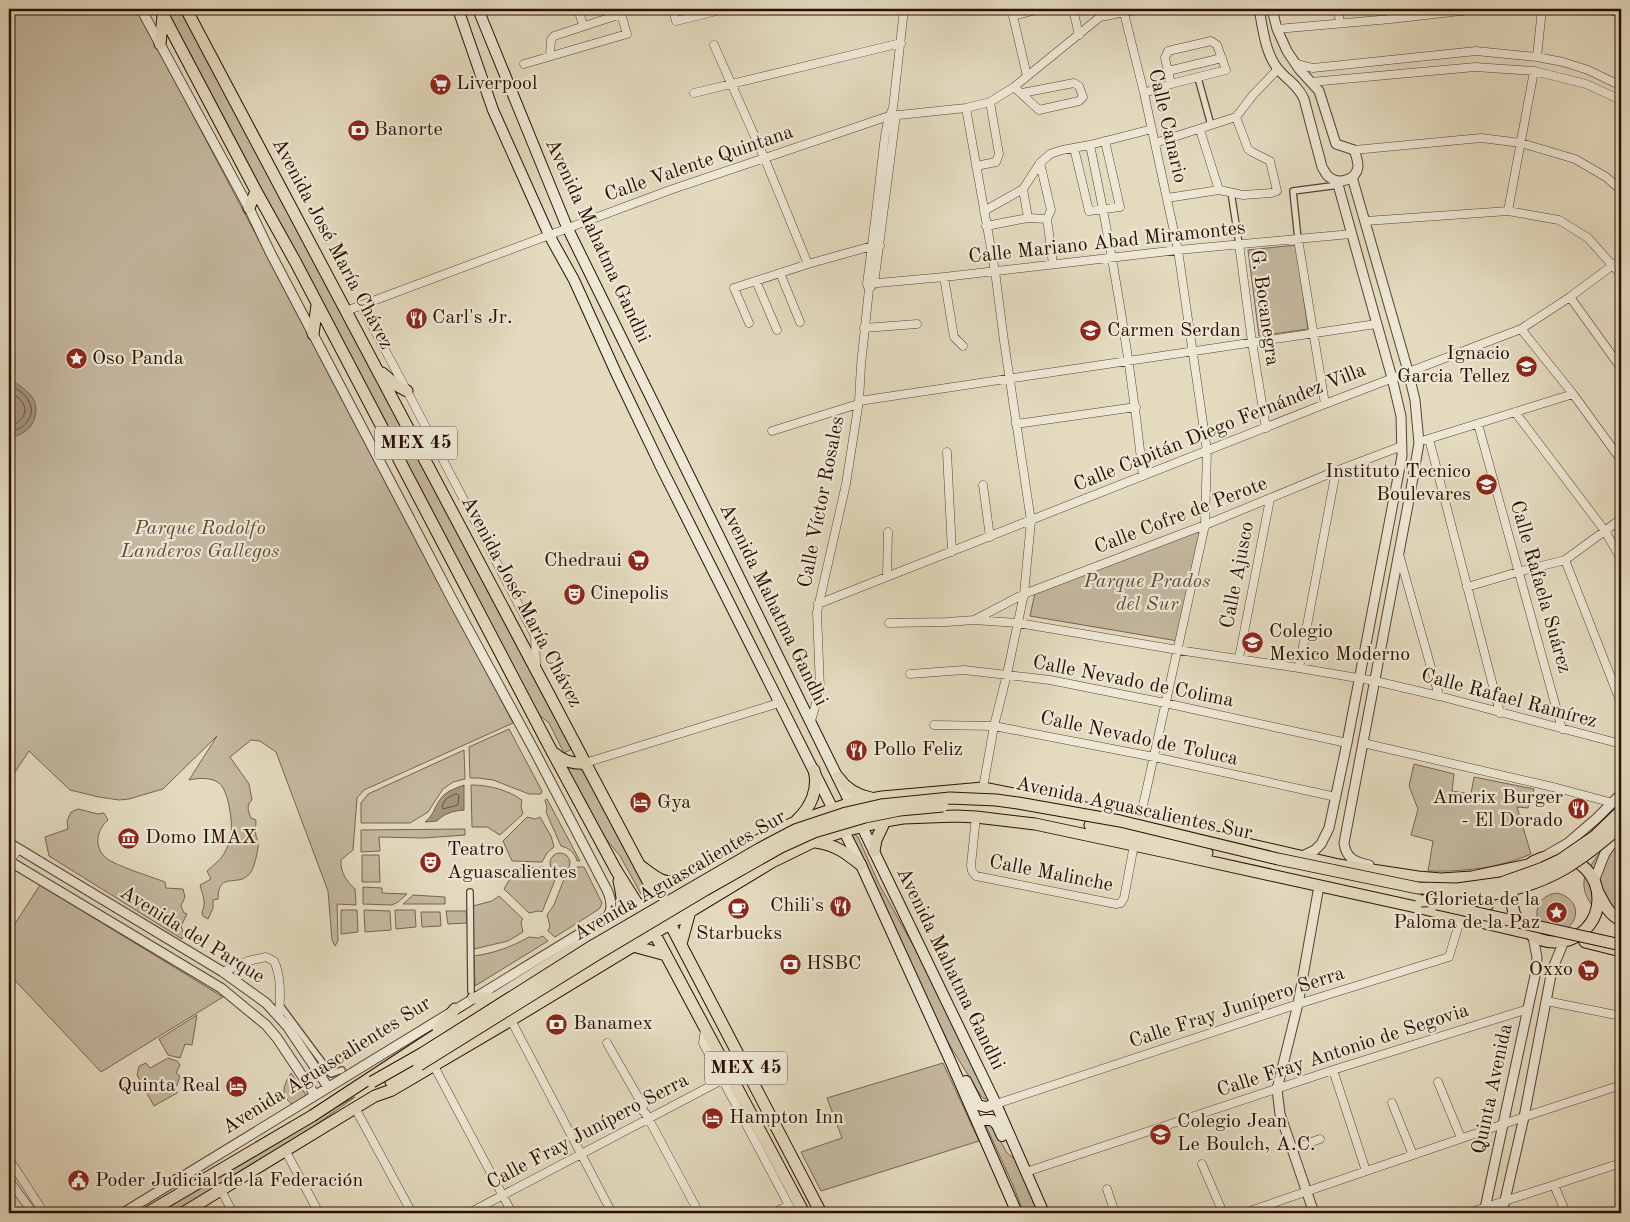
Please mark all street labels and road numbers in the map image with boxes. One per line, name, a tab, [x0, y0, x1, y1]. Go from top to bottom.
street label: Calle Canario	[1144, 67, 1190, 185]
street label: Calle Valente Quintana	[602, 122, 796, 206]
street label: Avenida José María Chávez	[268, 135, 396, 353]
street label: Avenida Mahatma Gandhi	[541, 136, 653, 346]
street label: Calle Mariano Abad Miramontes	[967, 219, 1247, 267]
street label: G. Bocanegra	[1246, 249, 1282, 367]
street label: Calle Capitán Diego Fernández Villa	[1071, 360, 1369, 496]
street label: Calle Víctor Rosales	[796, 415, 848, 589]
road number: MEX 45	[375, 426, 457, 459]
street label: Calle Cofre de Perote	[1092, 474, 1270, 558]
street label: Avenida José María Chávez	[457, 493, 585, 711]
street label: Calle Rafaela Suárez	[1506, 498, 1574, 676]
street label: Avenida Mahatma Gandhi	[715, 501, 831, 709]
street label: Calle Ajusco	[1218, 520, 1258, 630]
street label: Calle Nevado de Colima	[1031, 653, 1235, 711]
street label: Calle Rafael Ramírez	[1419, 666, 1599, 732]
street label: Calle Nevado de Toluca	[1038, 708, 1240, 770]
street label: Avenida Aguascalientes Sur	[1014, 774, 1254, 844]
street label: Avenida Aguascalientes Sur	[570, 807, 790, 945]
street label: Calle Malinche	[987, 852, 1115, 896]
street label: Avenida Mahatma Gandhi	[892, 865, 1008, 1073]
street label: Avenida del Parque	[116, 882, 268, 988]
street label: Calle Fray Junípero Serra	[1127, 964, 1347, 1052]
street label: Avenida Aguascalientes Sur	[219, 994, 435, 1138]
street label: Calle Fray Antonio de Segovia	[1215, 1001, 1472, 1101]
street label: Quinta Avenida	[1469, 1022, 1517, 1156]
road number: MEX 45	[705, 1052, 787, 1084]
street label: Calle Fray Junípero Serra	[484, 1070, 692, 1194]

